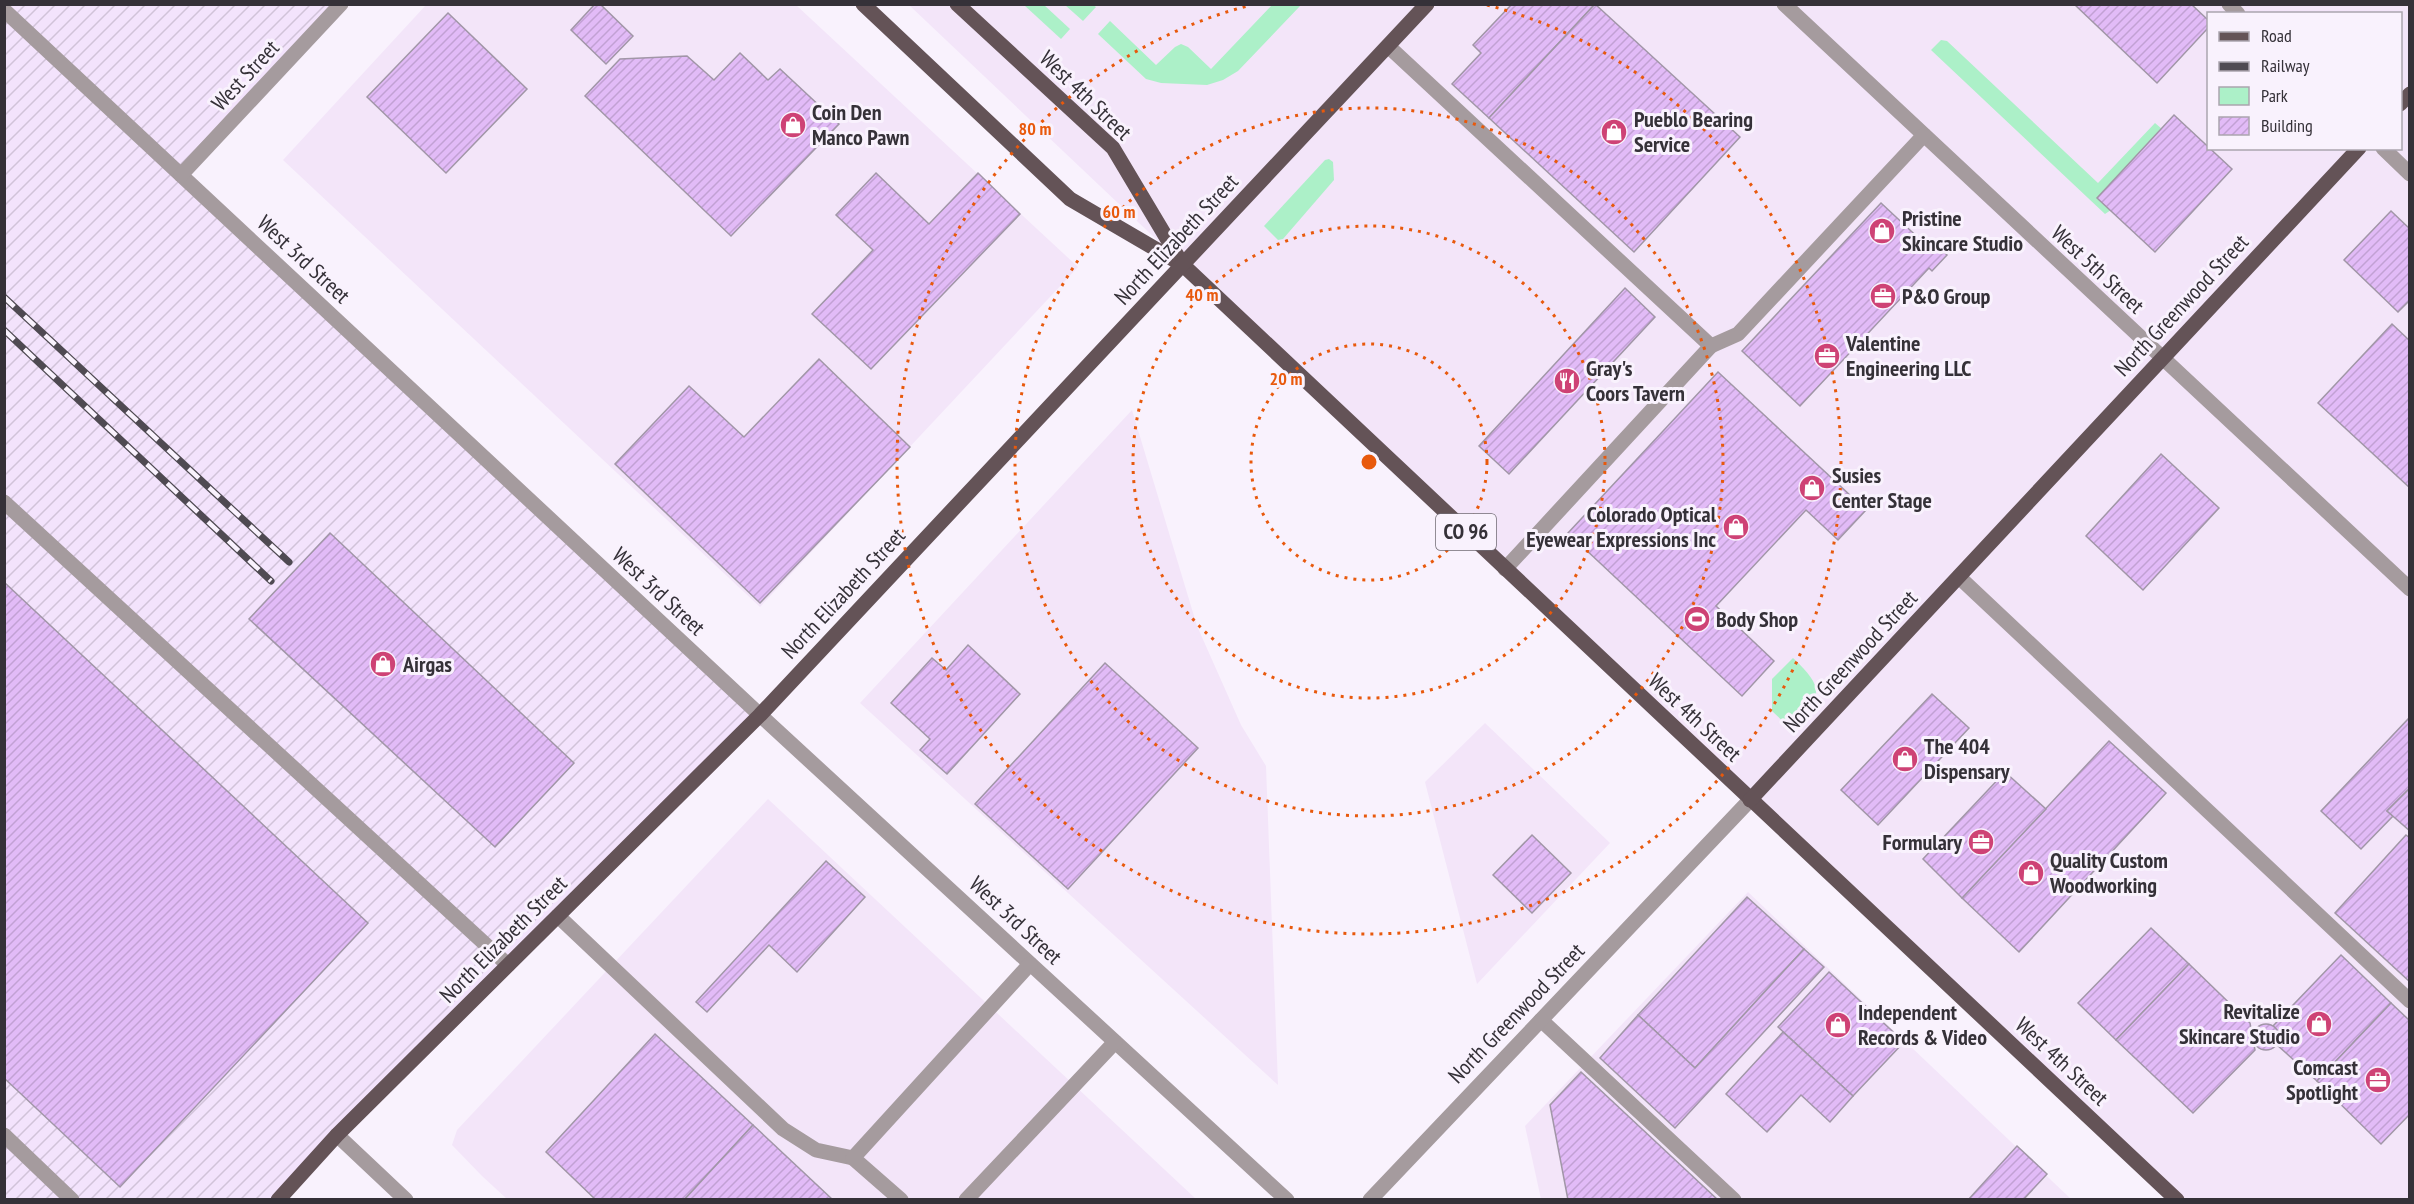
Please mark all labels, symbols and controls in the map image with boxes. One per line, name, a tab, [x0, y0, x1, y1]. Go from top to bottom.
legend	[2207, 12, 2402, 150]
text: Road	[2261, 24, 2292, 47]
street label: West Street	[205, 34, 285, 116]
street label: West 4th Street	[1034, 44, 1138, 146]
text: Railway	[2261, 54, 2310, 77]
text: Park	[2261, 84, 2288, 107]
place label: Coin Den Manco Pawn	[812, 98, 909, 151]
place label: Pueblo Bearing Service	[1634, 105, 1753, 158]
shop icon: Coin Den Manco Pawn	[778, 110, 808, 140]
text: Building	[2261, 114, 2313, 137]
text: 80 m	[1019, 117, 1051, 140]
shop icon: Pueblo Bearing Service	[1599, 117, 1629, 147]
street label: North Elizabeth Street	[1108, 168, 1244, 310]
text: 60 m	[1103, 200, 1135, 223]
place label: Pristine Skincare Studio	[1902, 204, 2023, 257]
street label: West 3rd Street	[252, 209, 356, 309]
shop icon: Pristine Skincare Studio	[1867, 216, 1897, 246]
street label: West 5th Street	[2046, 219, 2150, 319]
street label: North Greenwood Street	[2108, 228, 2254, 382]
office icon: P&O Group	[1868, 281, 1898, 311]
place label: P&O Group	[1902, 282, 1990, 310]
text: 40 m	[1186, 283, 1218, 306]
place label: Valentine Engineering LLC	[1845, 329, 1971, 382]
office icon: Valentine Engineering LLC	[1812, 341, 1842, 371]
place label: Gray's Coors Tavern	[1586, 354, 1685, 407]
restaurant icon: Gray's Coors Tavern	[1552, 366, 1582, 396]
text: 20 m	[1270, 367, 1302, 390]
centre of rings	[1359, 452, 1379, 472]
place label: Susies Center Stage	[1832, 461, 1932, 514]
shop icon: Susies Center Stage	[1797, 473, 1827, 503]
place label: Colorado Optical Eyewear Expressions Inc	[1526, 500, 1717, 553]
shop icon: Colorado Optical Eyewear Expressions Inc	[1721, 512, 1751, 542]
road number: CO 96	[1436, 514, 1496, 550]
street label: North Elizabeth Street	[775, 522, 911, 664]
street label: West 3rd Street	[607, 541, 711, 641]
street label: North Greenwood Street	[1777, 584, 1923, 738]
sports icon: Body Shop	[1682, 604, 1712, 634]
place label: Body Shop	[1716, 605, 1798, 633]
shop icon: Airgas	[368, 649, 398, 679]
place label: Airgas	[402, 650, 452, 678]
street label: West 4th Street	[1643, 667, 1747, 767]
place label: The 404 Dispensary	[1924, 732, 2011, 785]
shop icon: The 404 Dispensary	[1890, 744, 1920, 774]
office icon: Formulary	[1966, 827, 1996, 857]
place label: Formulary	[1882, 828, 1963, 856]
place label: Quality Custom Woodworking	[2049, 846, 2168, 899]
shop icon: Quality Custom Woodworking	[2016, 858, 2046, 888]
street label: North Elizabeth Street	[433, 869, 573, 1009]
street label: West 3rd Street	[964, 870, 1068, 970]
street label: North Greenwood Street	[1442, 937, 1590, 1089]
place label: Revitalize Skincare Studio	[2179, 997, 2300, 1050]
place label: Independent Records & Video	[1858, 998, 1987, 1051]
shop icon: Revitalize Skincare Studio	[2304, 1009, 2334, 1039]
shop icon: Independent Records & Video	[1823, 1010, 1853, 1040]
street label: West 4th Street	[2010, 1011, 2114, 1111]
place label: Comcast Spotlight	[2286, 1053, 2359, 1106]
office icon: Comcast Spotlight	[2363, 1065, 2393, 1095]

